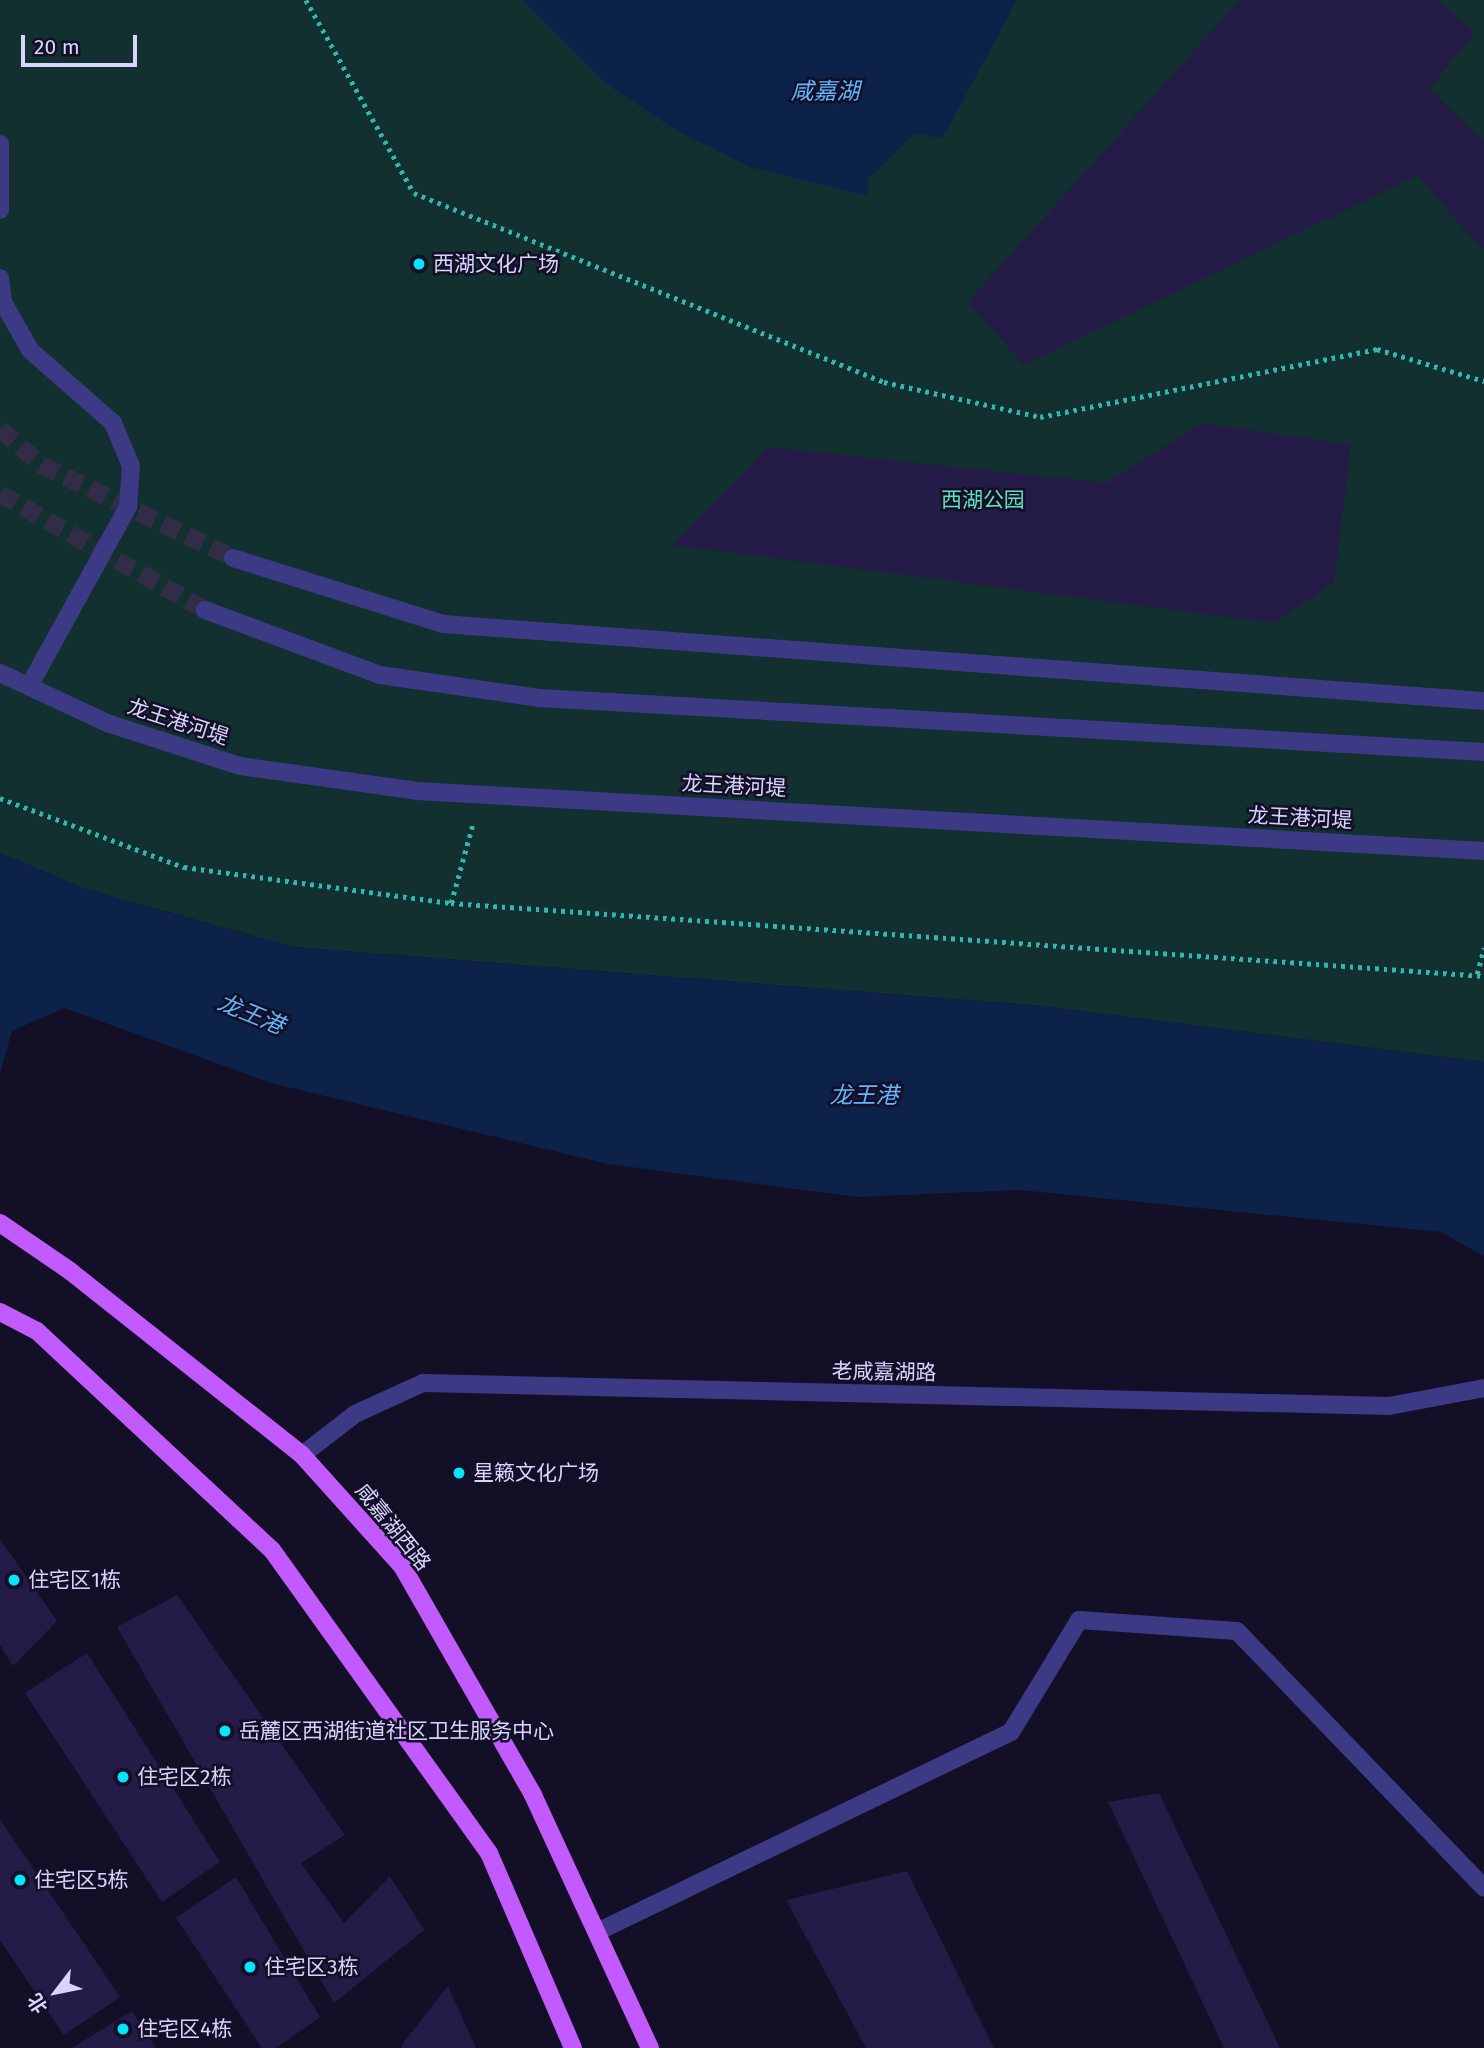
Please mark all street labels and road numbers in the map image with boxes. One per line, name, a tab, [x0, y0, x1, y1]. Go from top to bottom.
street label: 龙王港河堤	[124, 694, 232, 750]
street label: 龙王港河堤	[681, 771, 787, 801]
street label: 龙王港河堤	[1247, 803, 1353, 833]
street label: 老咸嘉湖路	[831, 1358, 937, 1386]
street label: 咸嘉湖西路	[350, 1478, 436, 1576]

